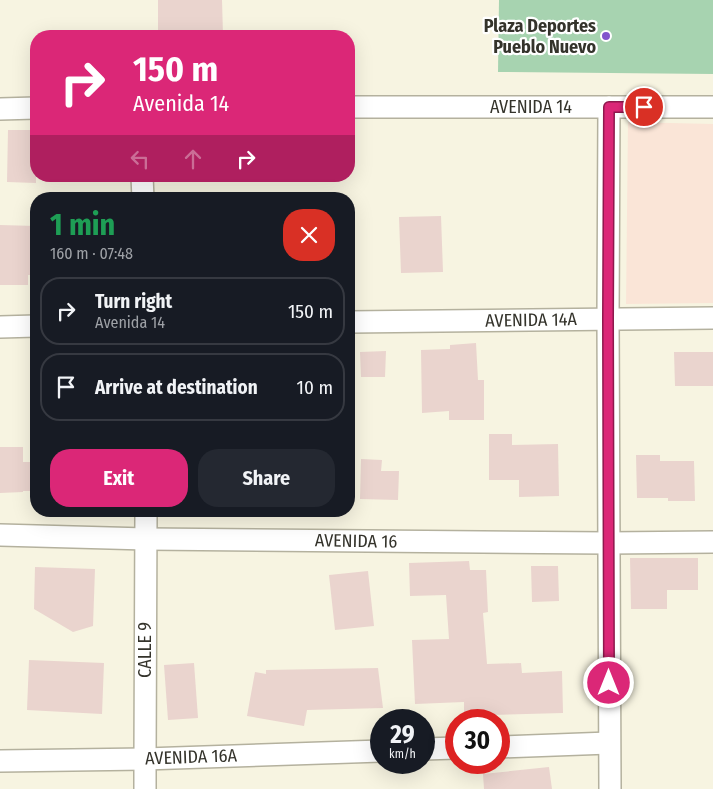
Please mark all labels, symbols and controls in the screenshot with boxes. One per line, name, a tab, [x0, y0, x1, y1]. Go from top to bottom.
place label: Plaza Deportes Pueblo Nuevo	[484, 15, 596, 58]
marker: Plaza Deportes Pueblo Nuevo	[600, 30, 612, 42]
text: 150 m	[133, 48, 218, 90]
icon: right	[50, 50, 115, 115]
pin	[623, 86, 665, 128]
text: Avenida 14	[133, 90, 229, 117]
icon: arrive	[630, 93, 658, 121]
street label: AVENIDA 14	[490, 96, 572, 118]
icon: left	[126, 145, 154, 173]
icon: ahead	[179, 145, 207, 173]
icon: right	[232, 145, 260, 173]
text: 1 min	[50, 207, 115, 243]
button: close	[283, 209, 335, 261]
text: 160 m · 07:48	[50, 244, 133, 263]
text: Turn right	[95, 290, 172, 313]
icon: right	[52, 297, 80, 325]
text: 150 m	[288, 300, 333, 323]
street label: AVENIDA 14A	[485, 308, 578, 332]
text: Avenida 14	[95, 313, 165, 332]
icon: arrive	[52, 373, 80, 401]
text: Arrive at destination	[95, 376, 258, 399]
text: 10 m	[297, 376, 333, 399]
button: Exit	[50, 449, 188, 507]
button: Share	[198, 449, 335, 507]
street label: AVENIDA 16	[315, 529, 397, 553]
street label: CALLE 9	[134, 622, 156, 678]
position arrow	[582, 656, 634, 708]
speed limit sign: 30	[445, 709, 510, 774]
text: 29	[390, 720, 415, 750]
street label: AVENIDA 16A	[145, 744, 238, 770]
text: km/h	[389, 747, 416, 761]

